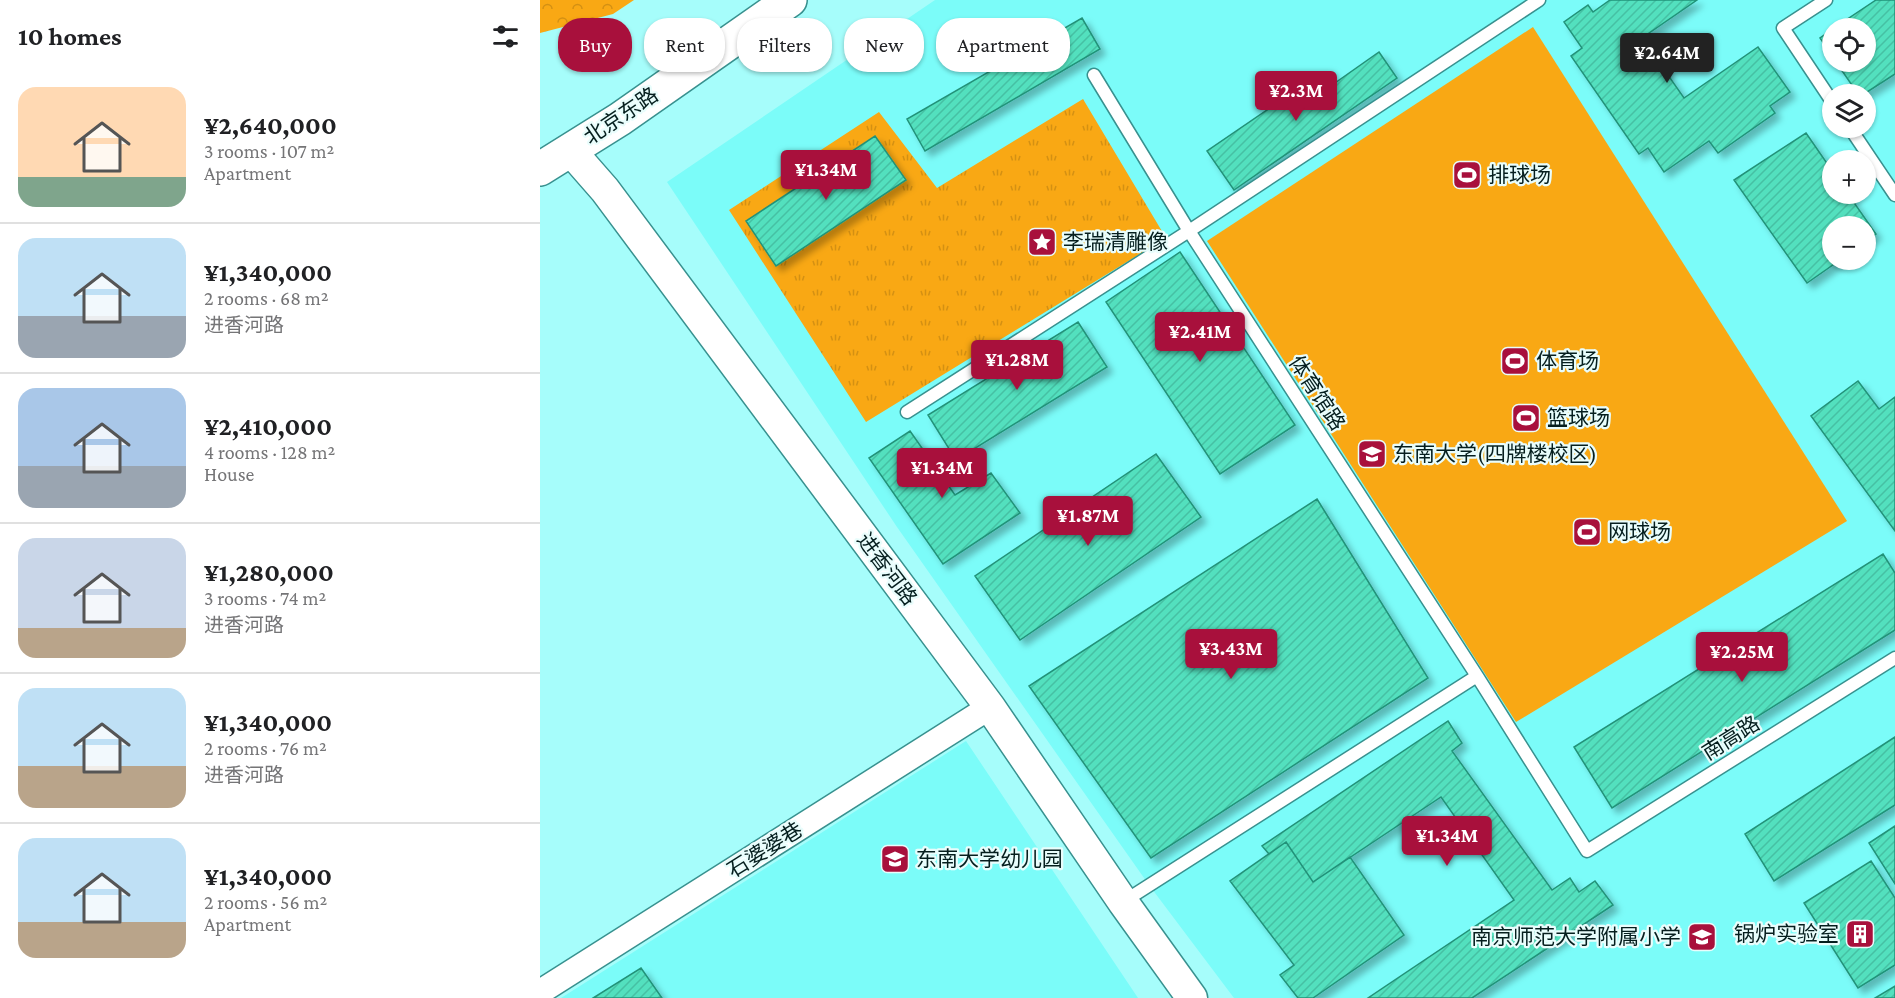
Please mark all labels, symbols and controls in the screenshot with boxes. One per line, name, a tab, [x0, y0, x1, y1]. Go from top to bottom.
chip: Buy	[558, 18, 632, 72]
chip: Rent	[644, 18, 725, 72]
chip: Filters	[737, 18, 832, 72]
chip: New	[844, 18, 924, 72]
chip: Apartment	[936, 18, 1070, 72]
map controls	[1822, 18, 1876, 270]
button: locate	[1822, 18, 1876, 72]
icon: filters	[489, 20, 522, 53]
text: 10 homes	[18, 22, 122, 51]
pin: ¥2.64M	[1618, 33, 1716, 84]
text: ¥2.64M	[1634, 41, 1700, 63]
pin: ¥2.3M	[1254, 71, 1338, 122]
text: ¥2.3M	[1269, 79, 1323, 101]
street label: 北京东路	[579, 83, 663, 149]
button: layers	[1822, 84, 1876, 138]
icon: home	[66, 111, 138, 183]
text: ¥2,640,000	[204, 111, 337, 140]
text: 3 rooms · 107 m²	[204, 140, 334, 162]
pin: ¥1.34M	[777, 150, 875, 201]
button: +	[1822, 150, 1876, 204]
text: ¥1.34M	[795, 158, 857, 180]
sports icon: 排球场	[1451, 159, 1483, 191]
text: Apartment	[204, 162, 291, 184]
place label: 排球场	[1488, 163, 1551, 187]
button: −	[1822, 216, 1876, 270]
place icon: 李瑞清雕像	[1026, 226, 1058, 258]
place label: 李瑞清雕像	[1063, 230, 1168, 254]
text: ¥1,340,000	[204, 258, 332, 287]
icon: home	[66, 262, 138, 334]
text: 2 rooms · 68 m²	[204, 287, 329, 309]
pin: ¥2.41M	[1151, 312, 1249, 363]
text: 进香河路	[204, 314, 284, 336]
text: ¥2.41M	[1169, 320, 1231, 342]
pin: ¥1.28M	[968, 340, 1066, 391]
sports icon: 体育场	[1499, 345, 1531, 377]
text: ¥1.28M	[985, 348, 1049, 370]
place label: 体育场	[1536, 349, 1599, 373]
street label: 体育馆路	[1284, 351, 1350, 435]
sports icon: 篮球场	[1510, 402, 1542, 434]
place label: 篮球场	[1547, 406, 1610, 430]
icon: home	[66, 412, 138, 484]
text: ¥2,410,000	[204, 412, 332, 441]
school or university icon: 东南大学(四牌楼校区)	[1356, 438, 1388, 470]
text: 4 rooms · 128 m²	[204, 441, 335, 463]
place label: 东南大学(四牌楼校区)	[1393, 442, 1597, 466]
pin: ¥1.34M	[893, 448, 991, 499]
text: ¥1.34M	[911, 456, 973, 478]
text: House	[204, 463, 254, 485]
pin: ¥1.87M	[1039, 496, 1137, 547]
text: ¥1.87M	[1057, 504, 1119, 526]
sports icon: 网球场	[1571, 516, 1603, 548]
place label: 网球场	[1608, 520, 1671, 544]
street label: 进香河路	[852, 528, 922, 610]
text: ¥1,280,000	[204, 558, 334, 587]
icon: home	[66, 562, 138, 634]
text: 3 rooms · 74 m²	[204, 587, 326, 609]
text: 进香河路	[204, 614, 284, 636]
pin: ¥3.43M	[1182, 629, 1280, 680]
pin: ¥2.25M	[1693, 632, 1791, 683]
text: ¥3.43M	[1199, 637, 1263, 659]
text: ¥2.25M	[1710, 640, 1774, 662]
text: ¥1,340,000	[204, 708, 332, 737]
street label: 南高路	[1698, 711, 1764, 765]
icon: home	[66, 712, 138, 784]
text: 2 rooms · 76 m²	[204, 737, 327, 759]
text: 进香河路	[204, 764, 284, 786]
pin: ¥1.34M	[1398, 816, 1496, 867]
street label: 石婆婆巷	[723, 818, 807, 882]
text: ¥1.34M	[1416, 824, 1478, 846]
school or university icon: 东南大学幼儿园	[879, 843, 911, 875]
place label: 东南大学幼儿园	[916, 847, 1063, 871]
icon: home	[66, 862, 138, 934]
text: ¥1,340,000	[204, 862, 332, 891]
text: 2 rooms · 56 m²	[204, 891, 327, 913]
text: Apartment	[204, 913, 291, 935]
building icon: 锅炉实验室	[1844, 918, 1876, 950]
school or university icon: 南京师范大学附属小学	[1686, 921, 1718, 953]
place label: 锅炉实验室	[1734, 922, 1839, 946]
place label: 南京师范大学附属小学	[1471, 925, 1681, 949]

